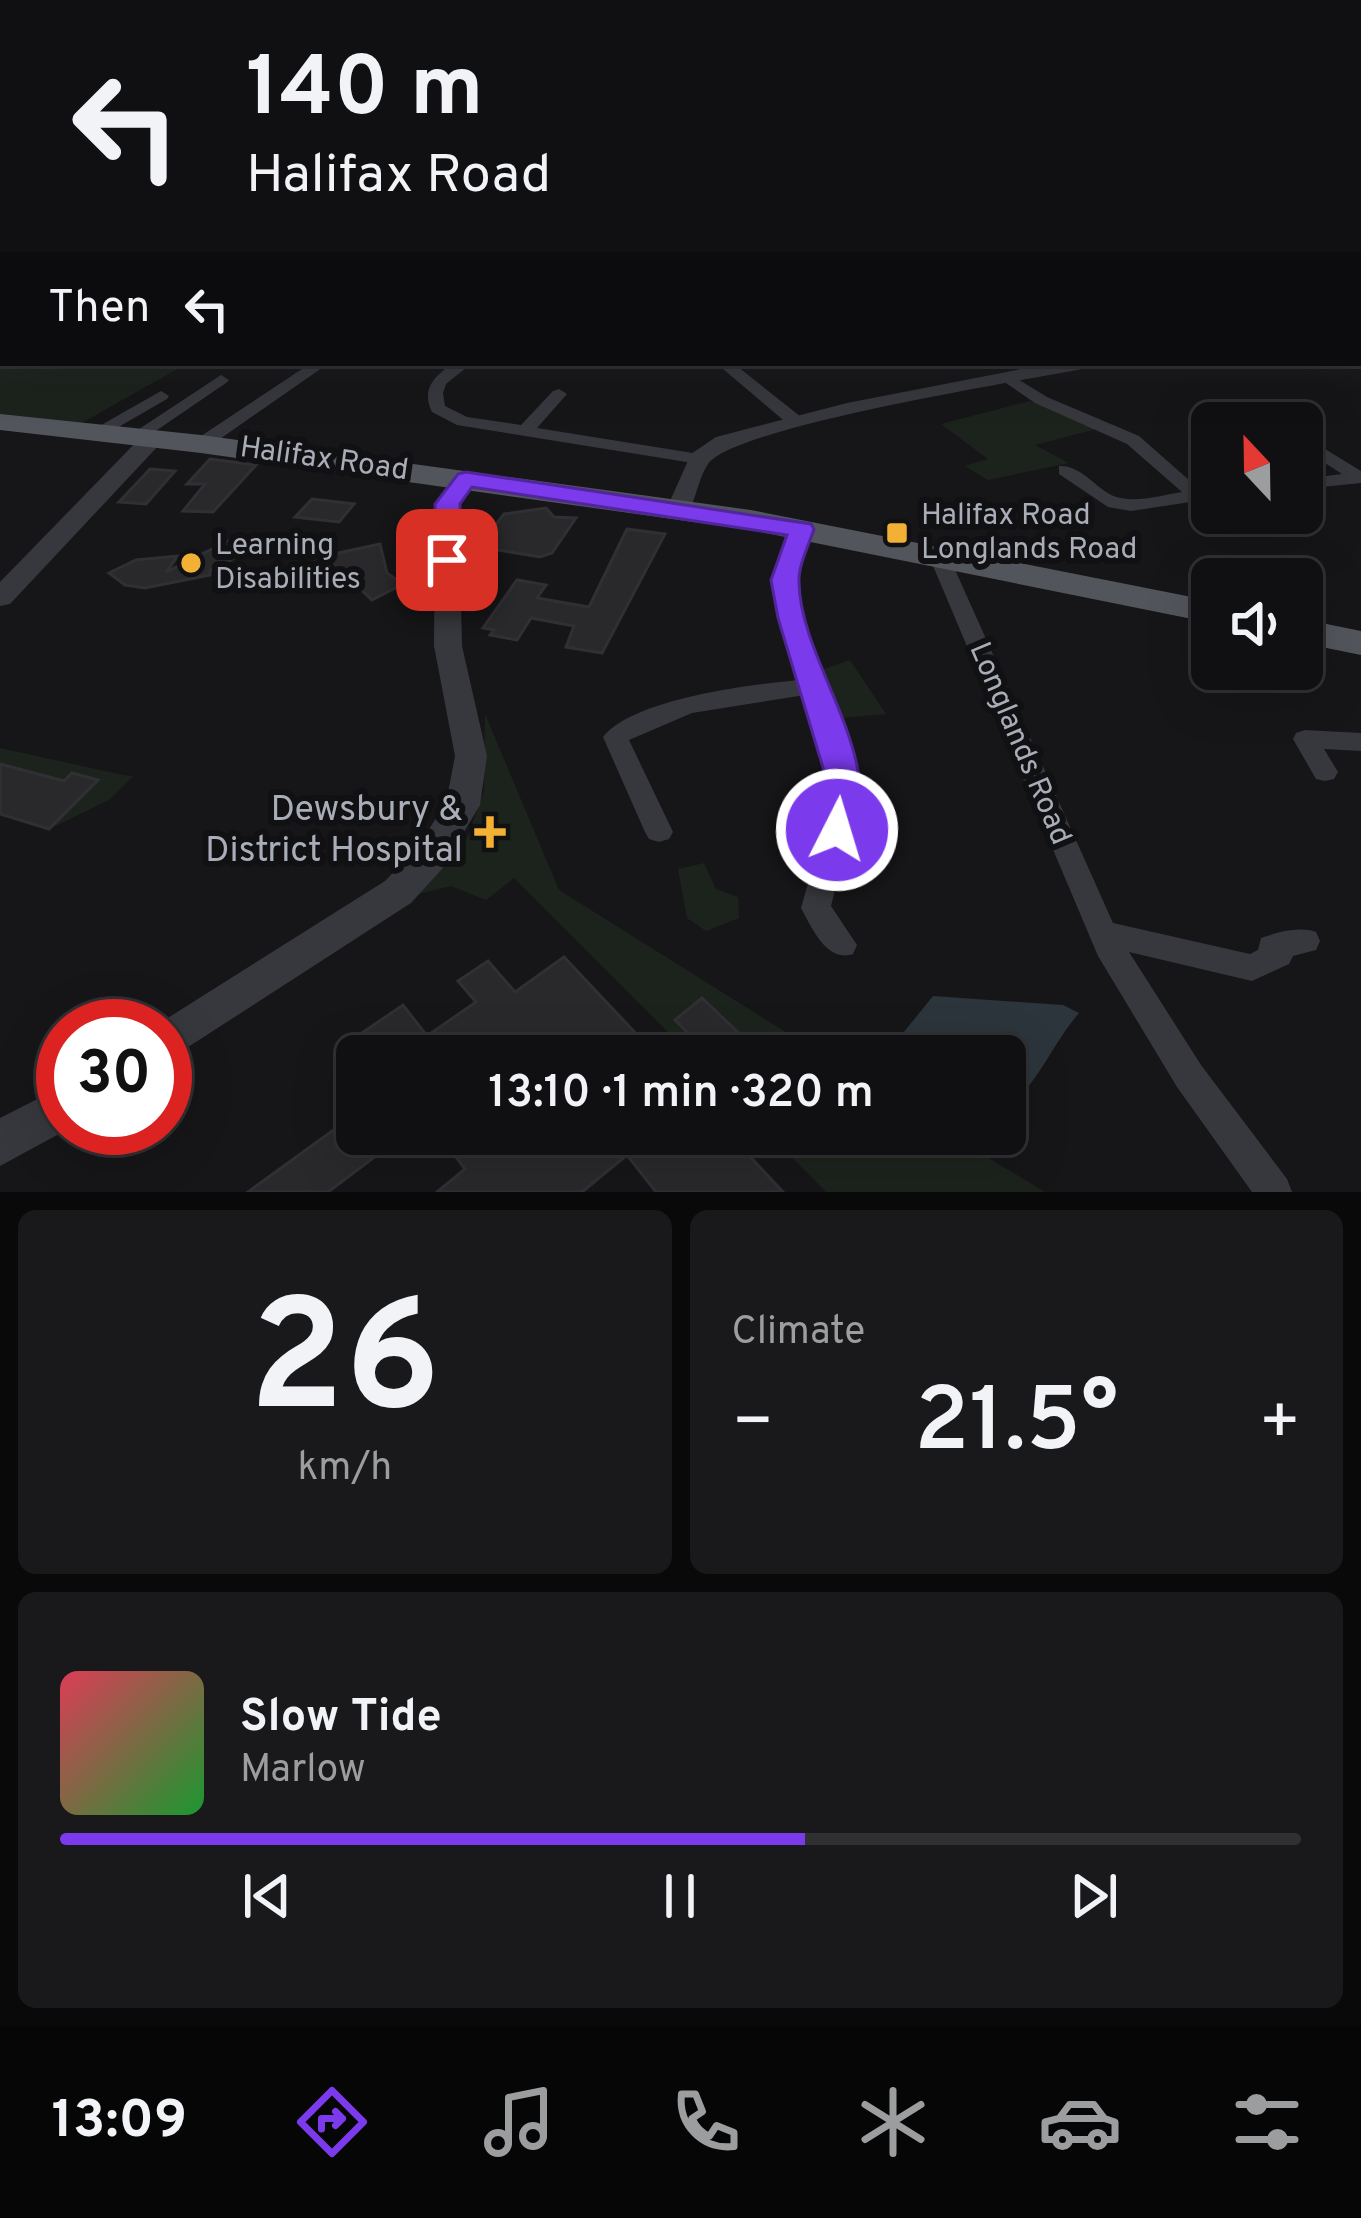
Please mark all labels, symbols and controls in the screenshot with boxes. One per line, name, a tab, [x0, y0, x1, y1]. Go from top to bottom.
text: 140 m	[246, 39, 483, 145]
icon: left	[48, 48, 204, 204]
text: Halifax Road	[246, 143, 551, 212]
icon: left	[174, 276, 240, 342]
text: Then	[48, 281, 150, 338]
north arrow	[1191, 402, 1323, 534]
map controls	[1191, 402, 1323, 690]
street label: Halifax Road	[237, 430, 411, 490]
place label: Halifax Road Longlands Road	[921, 498, 1137, 569]
pin	[396, 509, 498, 611]
marker: Halifax Road Longlands Road	[884, 520, 910, 546]
icon: arrive	[414, 527, 480, 593]
place label: Learning Disabilities	[215, 528, 361, 599]
marker: Learning Disabilities	[178, 550, 204, 576]
button: sound	[1191, 558, 1323, 690]
street label: Longlands Road	[960, 637, 1078, 851]
position arrow	[774, 767, 900, 893]
place label: Dewsbury & District Hospital	[205, 788, 463, 875]
marker: Dewsbury & District Hospital	[474, 816, 506, 848]
speed limit sign: 30	[36, 999, 192, 1155]
text: 13:10 · 1 min · 320 m	[488, 1066, 874, 1123]
text: 26	[249, 1268, 440, 1466]
text: Climate	[732, 1309, 865, 1358]
text: 21.5°	[914, 1369, 1118, 1482]
text: −	[732, 1384, 774, 1467]
text: +	[1258, 1384, 1301, 1467]
text: km/h	[297, 1445, 392, 1494]
text: Slow Tide	[240, 1690, 442, 1747]
text: Marlow	[240, 1747, 366, 1796]
icon: previous	[234, 1863, 300, 1929]
icon: pause	[647, 1863, 713, 1929]
icon: next	[1061, 1863, 1127, 1929]
icon: directions	[290, 2080, 374, 2164]
icon: music	[477, 2080, 561, 2164]
icon: phone	[664, 2080, 748, 2164]
icon: climate	[851, 2080, 935, 2164]
icon: car	[1038, 2080, 1122, 2164]
icon: filters	[1225, 2080, 1309, 2164]
text: 13:09	[52, 2088, 187, 2157]

